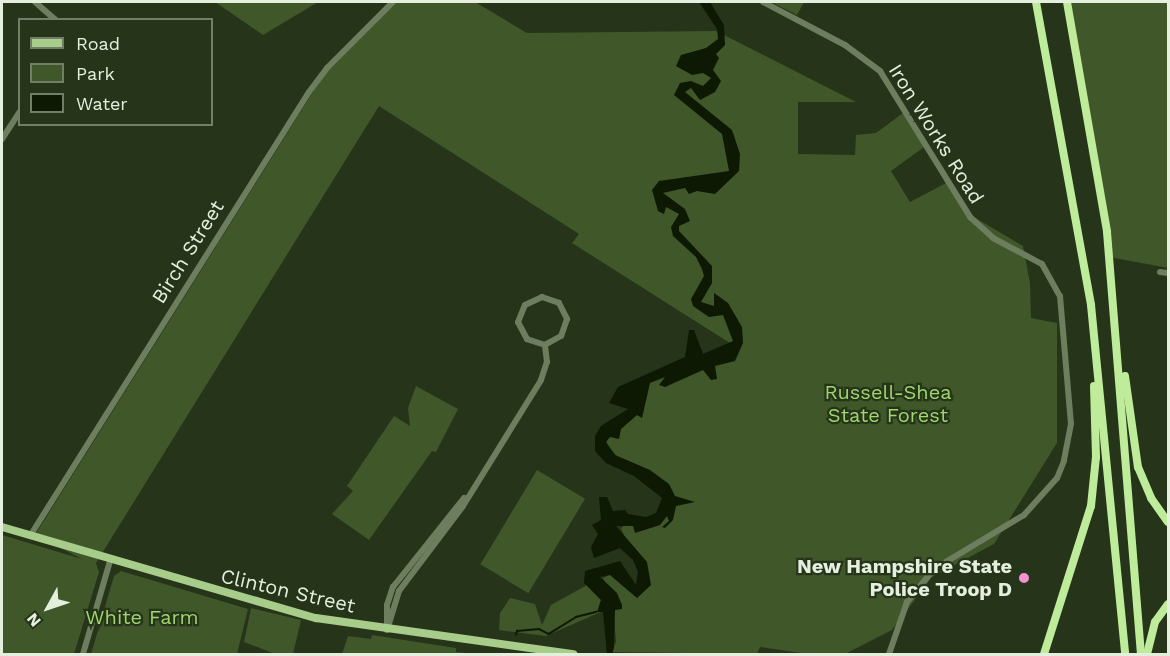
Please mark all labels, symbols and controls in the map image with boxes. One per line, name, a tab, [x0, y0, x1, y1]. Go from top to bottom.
legend	[18, 18, 213, 126]
text: Road	[76, 33, 120, 54]
street label: Iron Works Road	[883, 59, 989, 209]
text: Park	[76, 63, 115, 84]
text: Water	[76, 93, 128, 114]
street label: Birch Street	[147, 196, 229, 308]
park label: Russell-Shea State Forest	[824, 380, 952, 427]
place label: New Hampshire State Police Troop D	[797, 554, 1012, 601]
street label: Clinton Street	[218, 564, 358, 618]
marker: New Hampshire State Police Troop D	[1017, 571, 1031, 585]
north arrow	[18, 578, 78, 638]
park label: White Farm	[85, 605, 199, 629]
text: N	[23, 609, 45, 631]

